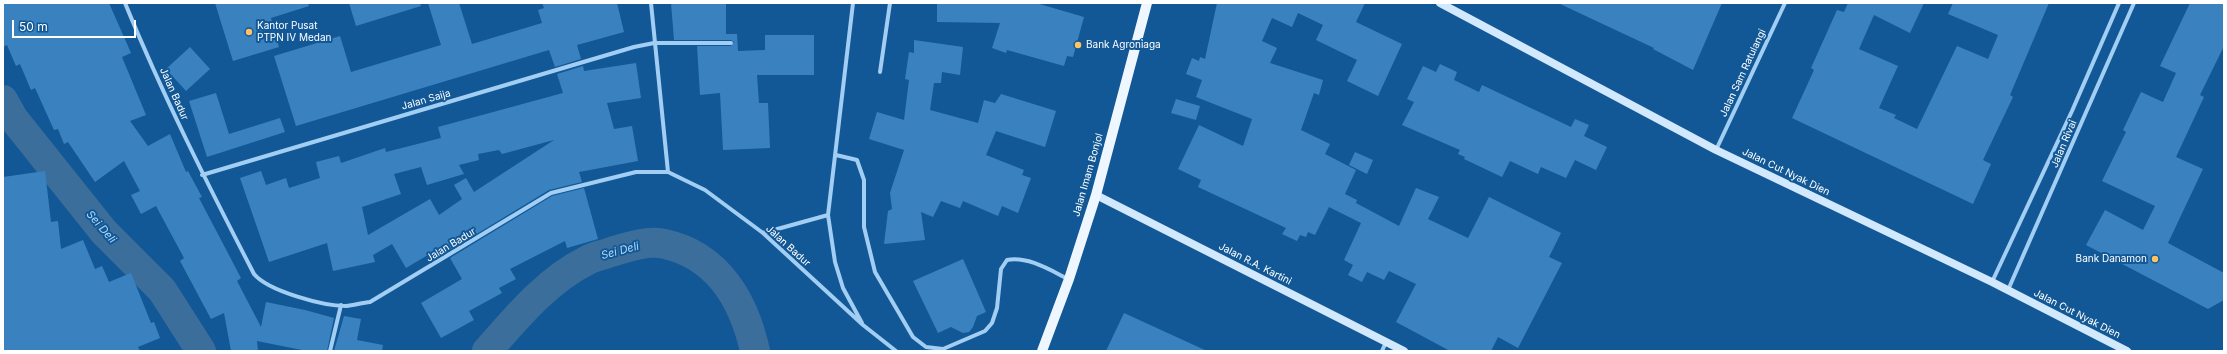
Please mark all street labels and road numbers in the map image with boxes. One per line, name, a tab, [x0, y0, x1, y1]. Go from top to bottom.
street label: Jalan Sam Ratulangi	[1717, 27, 1769, 119]
street label: Jalan Badur	[157, 66, 191, 122]
street label: Jalan Saija	[400, 87, 452, 113]
street label: Jalan Rivai	[2049, 118, 2079, 170]
street label: Jalan Imam Bonjol	[1070, 132, 1106, 218]
street label: Jalan Cut Nyak Dien	[1740, 146, 1832, 198]
street label: Jalan Badur	[763, 223, 813, 269]
street label: Jalan Badur	[424, 225, 478, 265]
street label: Jalan R.A. Kartini	[1217, 240, 1293, 288]
street label: Jalan Cut Nyak Dien	[2032, 287, 2122, 341]

